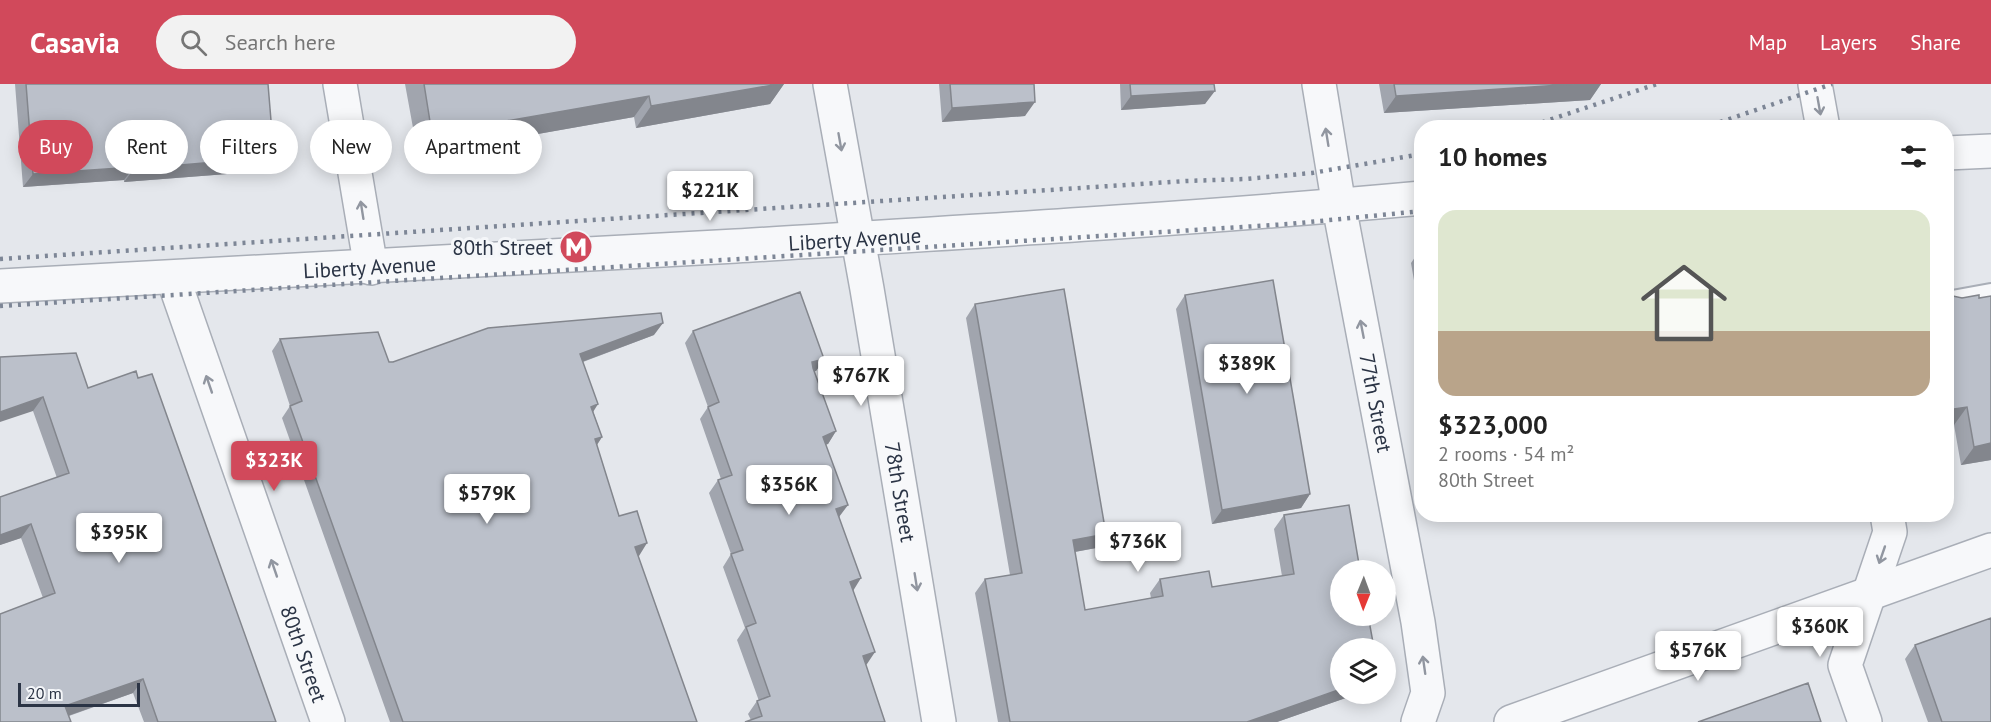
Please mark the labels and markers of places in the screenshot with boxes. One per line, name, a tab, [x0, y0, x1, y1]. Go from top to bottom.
pin: $221K	[668, 171, 752, 222]
metro station icon: 80th Street	[558, 229, 594, 265]
place label: 80th Street	[452, 234, 553, 261]
pin: $389K	[1205, 344, 1289, 395]
pin: $767K	[819, 356, 903, 407]
pin: $323K	[232, 441, 316, 492]
pin: $356K	[747, 465, 831, 516]
pin: $579K	[445, 474, 529, 525]
pin: $395K	[77, 513, 161, 564]
pin: $736K	[1096, 522, 1180, 573]
pin: $360K	[1778, 607, 1862, 658]
pin: $576K	[1656, 631, 1740, 682]

